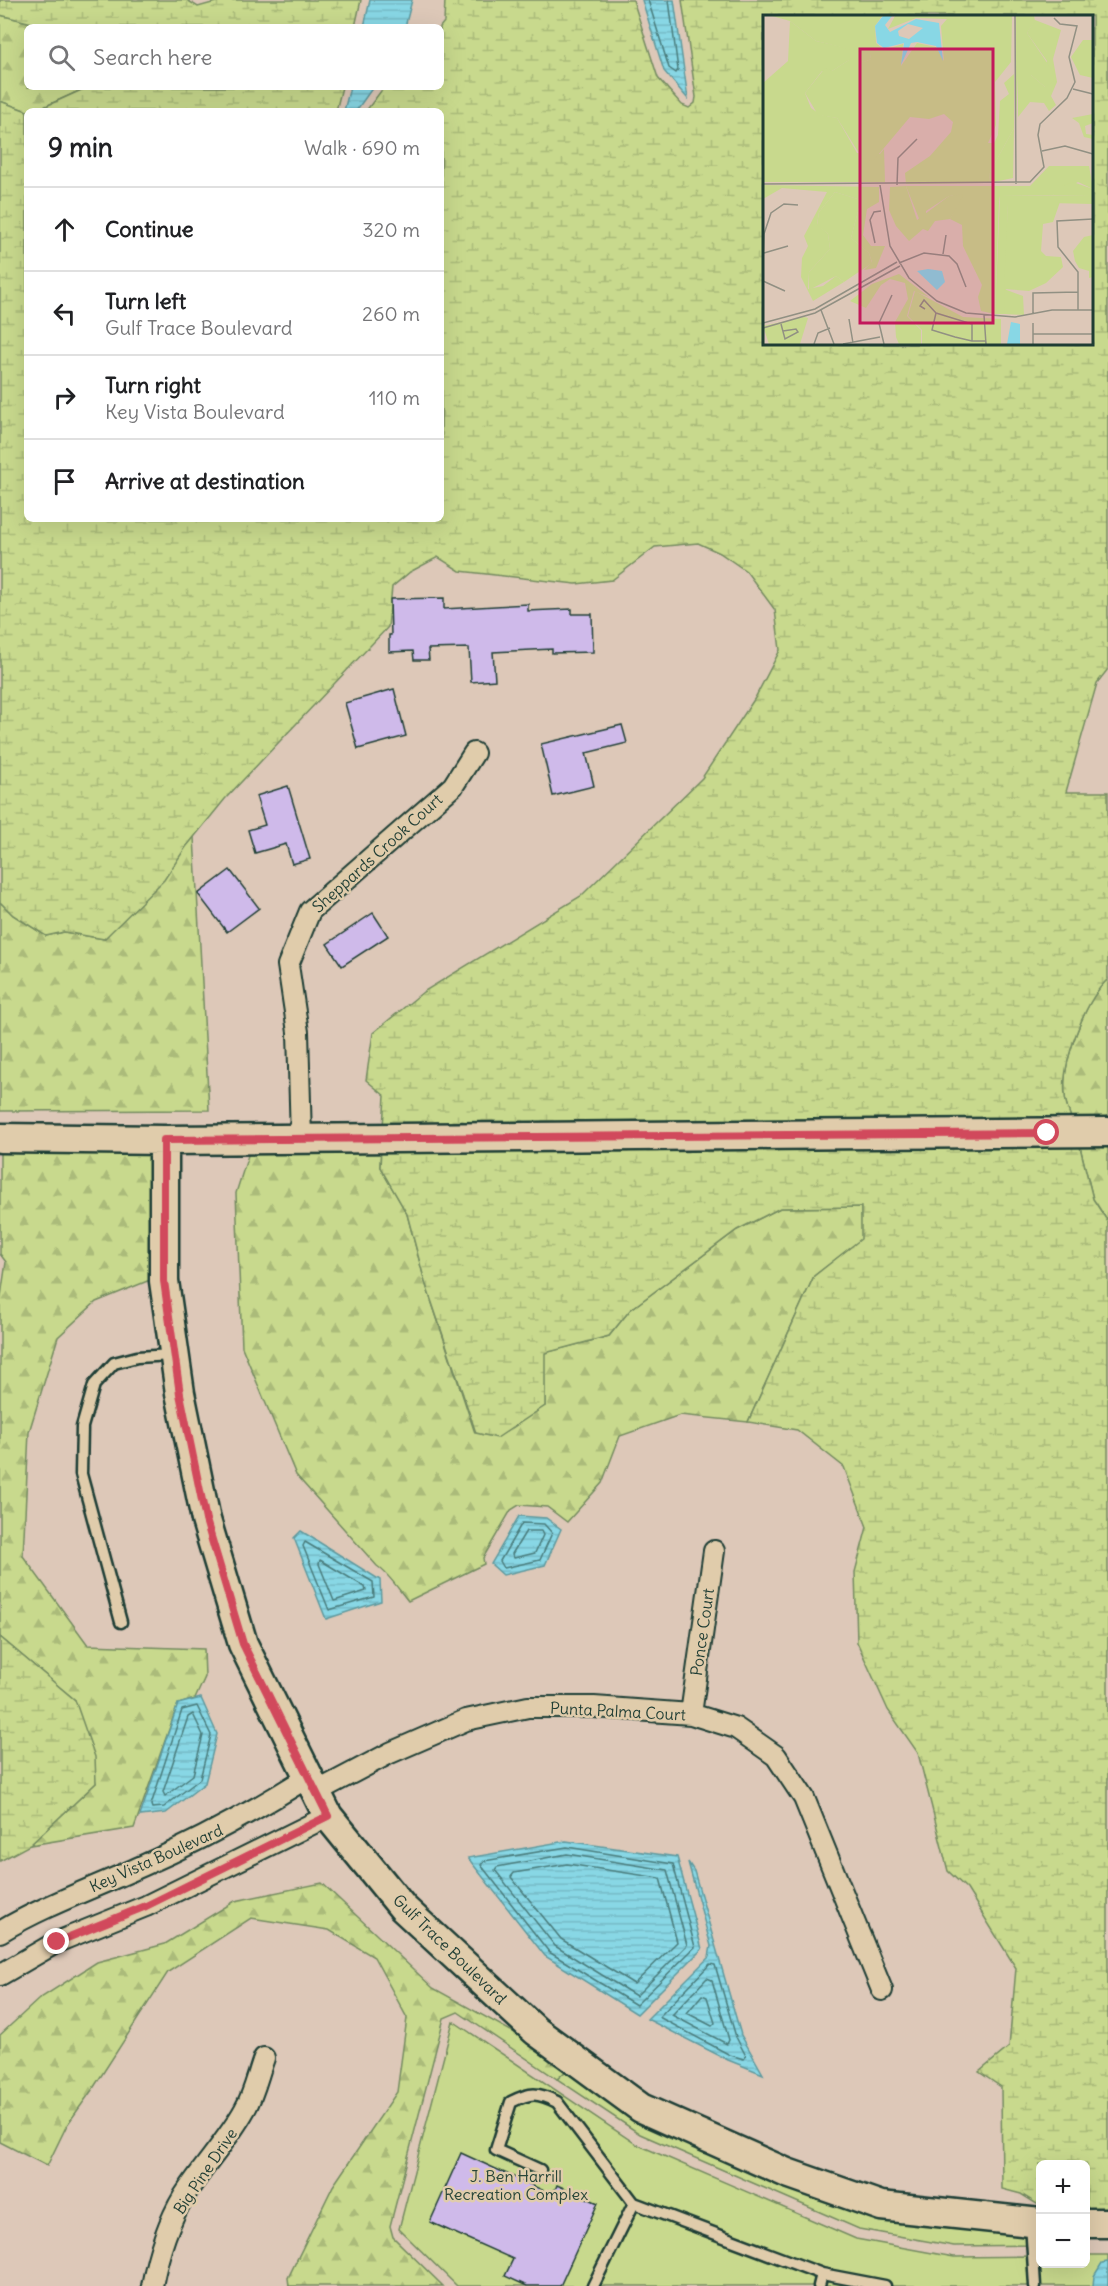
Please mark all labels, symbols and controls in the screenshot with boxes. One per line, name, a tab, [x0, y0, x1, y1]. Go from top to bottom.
inset map	[763, 15, 1093, 345]
search box	[24, 24, 444, 90]
icon: search	[45, 41, 78, 74]
text: Search here	[93, 43, 212, 71]
text: 9 min	[48, 131, 113, 164]
text: Walk · 690 m	[304, 135, 420, 160]
icon: ahead	[48, 213, 81, 246]
text: Continue	[105, 215, 194, 243]
text: 320 m	[362, 217, 420, 242]
text: Turn left	[105, 287, 186, 315]
icon: left	[48, 297, 81, 330]
text: 260 m	[362, 301, 420, 326]
text: Gulf Trace Boulevard	[105, 315, 293, 340]
text: Turn right	[105, 371, 201, 399]
icon: right	[48, 381, 81, 414]
text: 110 m	[369, 385, 420, 410]
text: Key Vista Boulevard	[105, 399, 285, 424]
icon: arrive	[48, 465, 81, 498]
text: Arrive at destination	[105, 467, 305, 495]
street label: Sheppards Crook Court	[308, 789, 447, 917]
route start	[1033, 1119, 1059, 1145]
street label: Ponce Court	[686, 1586, 718, 1677]
street label: Punta Palma Court	[550, 1697, 687, 1725]
street label: Key Vista Boulevard	[86, 1820, 226, 1896]
street label: Gulf Trace Boulevard	[389, 1890, 511, 2008]
route end	[43, 1928, 69, 1954]
street label: Big Pine Drive	[169, 2124, 241, 2218]
map controls	[1036, 2160, 1090, 2268]
button: +	[1036, 2160, 1090, 2214]
park label: J. Ben Harrill Recreation Complex	[444, 2166, 588, 2204]
button: −	[1036, 2214, 1090, 2268]

